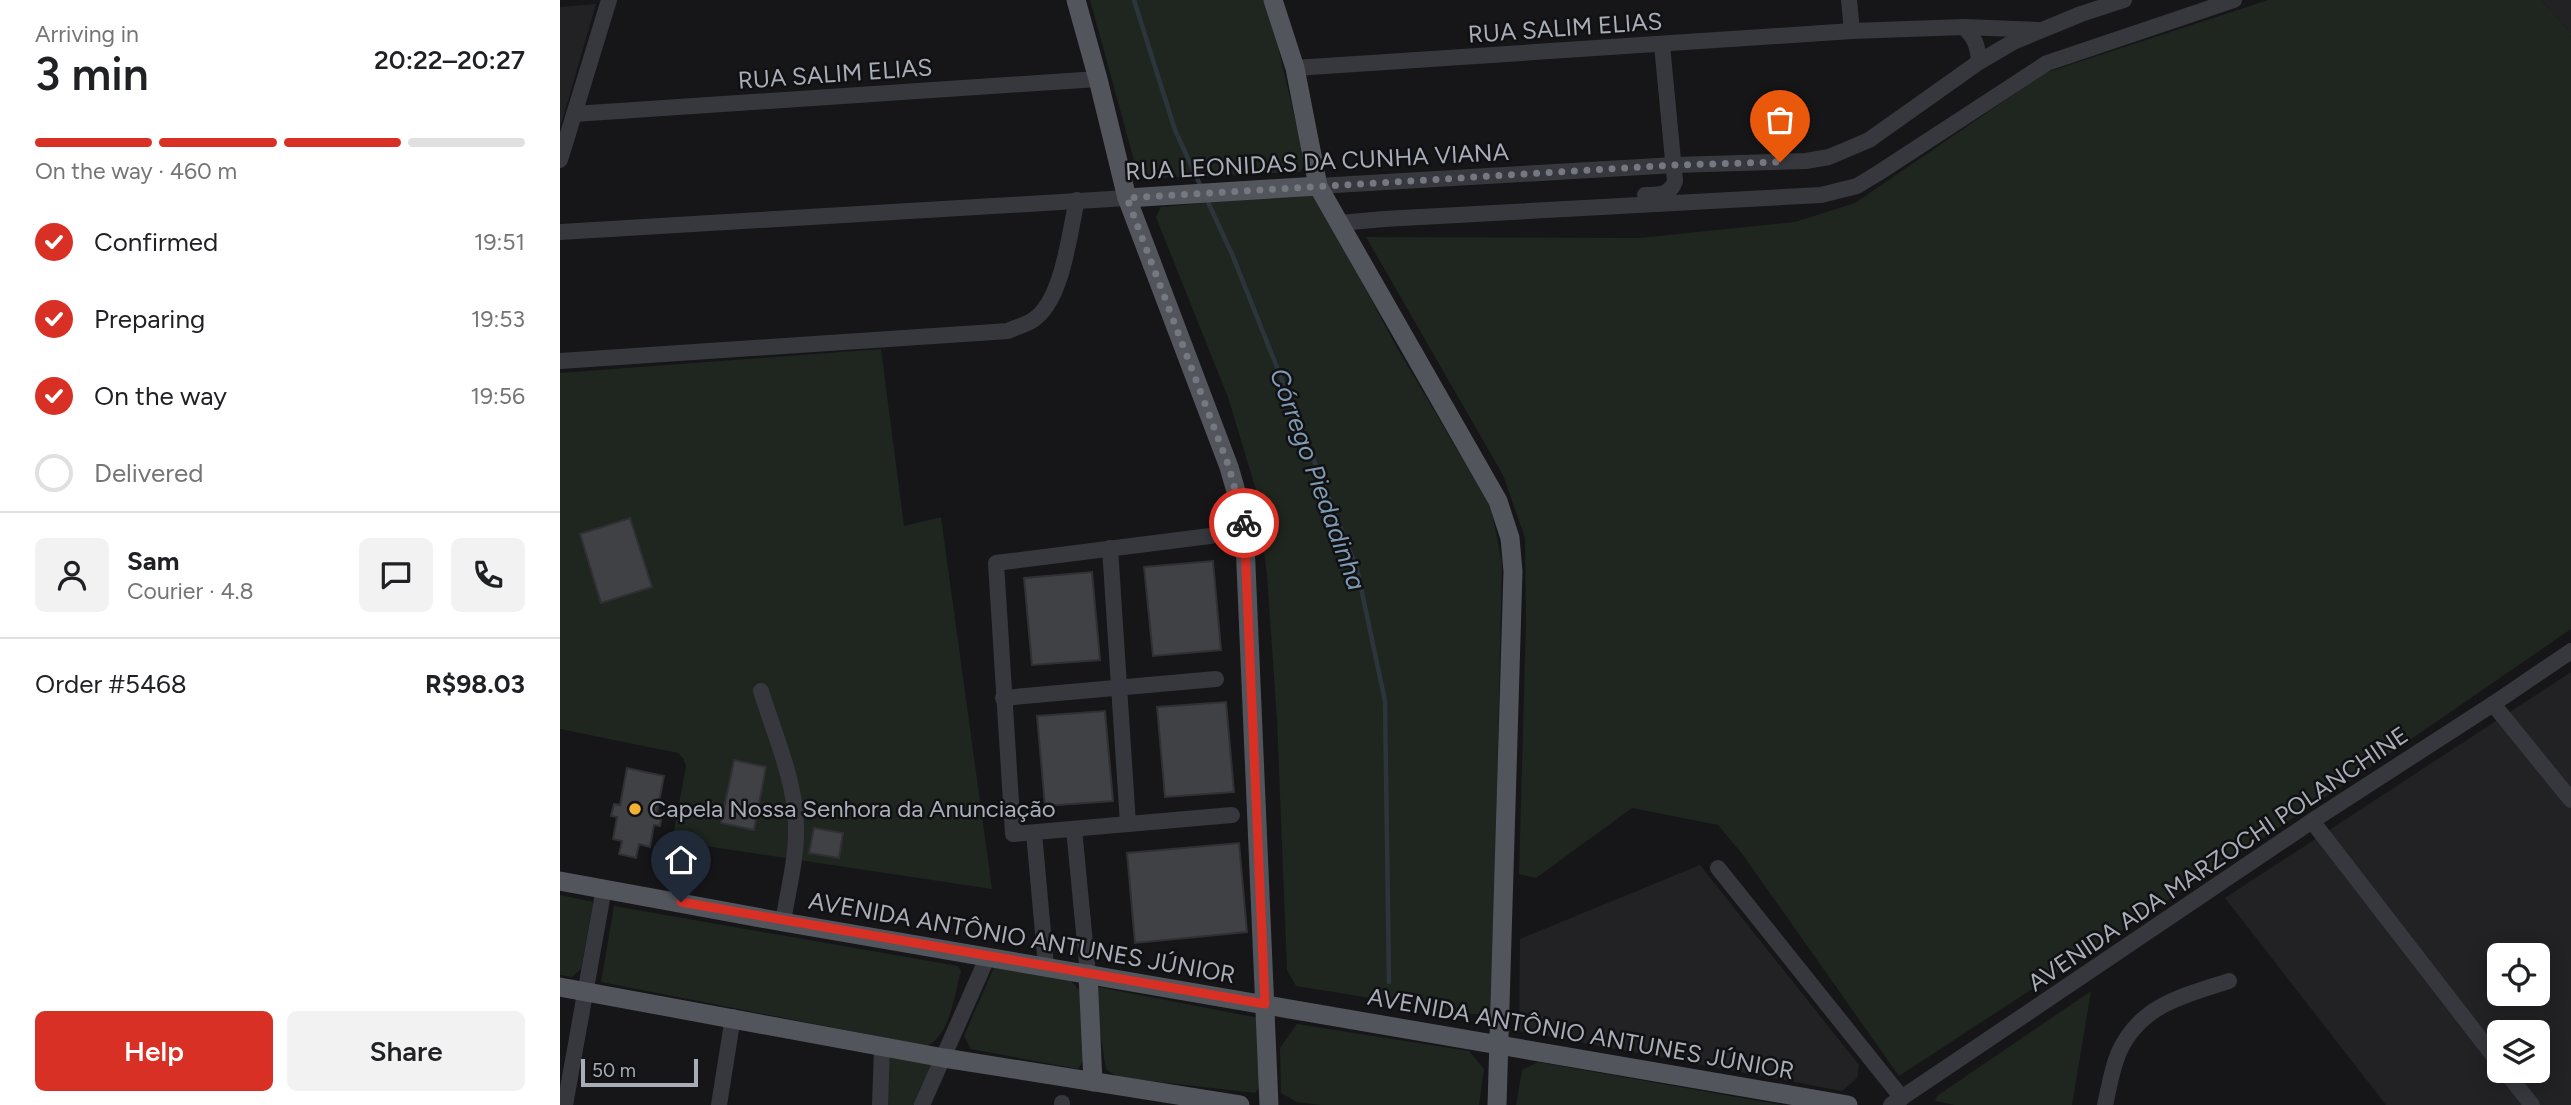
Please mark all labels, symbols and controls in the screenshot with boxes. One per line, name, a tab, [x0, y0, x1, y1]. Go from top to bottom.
street label: RUA SALIM ELIAS	[1467, 6, 1663, 49]
text: Arriving in	[35, 20, 139, 48]
text: 20:22–20:27	[374, 44, 525, 76]
text: 3 min	[35, 46, 149, 102]
street label: RUA SALIM ELIAS	[737, 52, 933, 95]
pin	[1750, 90, 1810, 162]
icon: bag	[1761, 101, 1799, 139]
street label: RUA LEONIDAS DA CUNHA VIANA	[1125, 137, 1510, 186]
text: On the way · 460 m	[35, 157, 237, 185]
icon: check	[35, 223, 73, 261]
text: Confirmed	[94, 226, 218, 258]
text: 19:51	[474, 228, 525, 256]
icon: check	[35, 300, 73, 338]
text: Preparing	[94, 303, 205, 335]
text: 19:53	[471, 305, 525, 333]
water label: Córrego Piedadinha	[1263, 364, 1373, 594]
icon: check	[35, 377, 73, 415]
text: On the way	[94, 380, 227, 412]
text: 19:56	[470, 382, 525, 410]
text: Delivered	[94, 457, 203, 489]
courier	[1209, 488, 1279, 558]
icon: bike	[1225, 504, 1263, 542]
button: person	[35, 538, 109, 612]
button: chat	[359, 538, 433, 612]
button: phone	[451, 538, 525, 612]
text: Sam	[127, 545, 179, 577]
text: Courier · 4.8	[127, 577, 254, 605]
text: Order #5468	[35, 668, 187, 700]
text: R$98.03	[425, 668, 525, 700]
street label: AVENIDA ADA MARZOCHI POLANCHINE	[2022, 720, 2413, 997]
place label: Capela Nossa Senhora da Anunciação	[649, 794, 1056, 823]
marker: Capela Nossa Senhora da Anunciação	[627, 801, 643, 817]
pin	[651, 830, 711, 902]
icon: home	[662, 841, 700, 879]
street label: AVENIDA ANTÔNIO ANTUNES JÚNIOR	[807, 886, 1238, 989]
map controls	[2487, 943, 2550, 1083]
button: locate	[2487, 943, 2550, 1006]
street label: AVENIDA ANTÔNIO ANTUNES JÚNIOR	[1366, 982, 1797, 1085]
button: Help	[35, 1011, 273, 1091]
button: Share	[287, 1011, 525, 1091]
button: layers	[2487, 1020, 2550, 1083]
scale bar	[581, 1056, 698, 1088]
text: 50 m	[592, 1059, 636, 1082]

